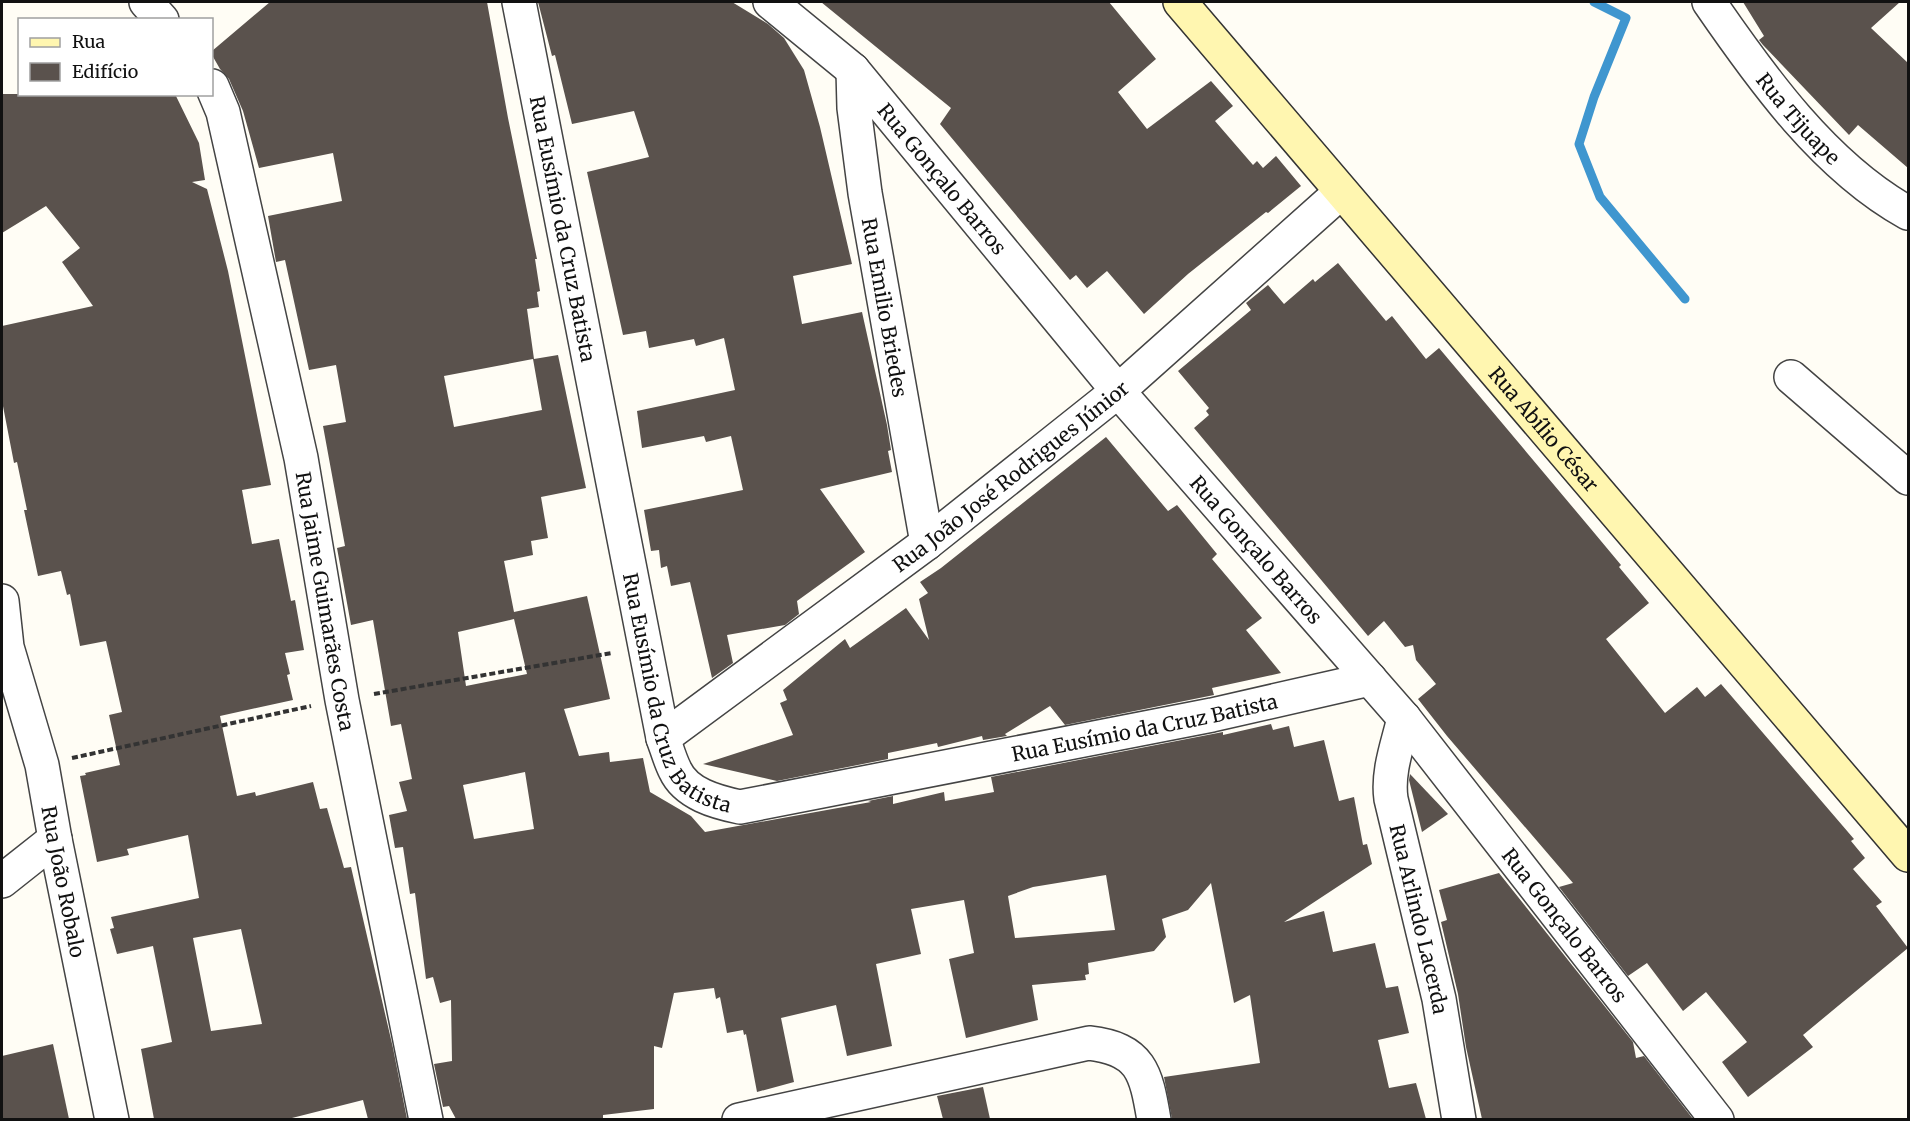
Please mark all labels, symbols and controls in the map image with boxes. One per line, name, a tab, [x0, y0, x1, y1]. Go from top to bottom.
legend	[18, 18, 213, 96]
text: Rua	[72, 30, 106, 53]
text: Edifício	[72, 60, 138, 83]
street label: Rua Tijuape	[1752, 67, 1846, 169]
street label: Rua Eusímio da Cruz Batista	[525, 93, 602, 364]
street label: Rua Gonçalo Barros	[873, 98, 1012, 259]
street label: Rua Emilio Briedes	[857, 216, 913, 399]
street label: Rua Abílio César	[1484, 361, 1604, 496]
street label: Rua João José Rodrigues Júnior	[887, 375, 1133, 577]
street label: Rua Jaime Guimarães Costa	[291, 469, 360, 733]
street label: Rua Gonçalo Barros	[1185, 470, 1328, 629]
street label: Rua Eusímio da Cruz Batista	[618, 570, 734, 817]
street label: Rua Eusímio da Cruz Batista	[1009, 688, 1280, 766]
street label: Rua João Robalo	[37, 804, 91, 960]
street label: Rua Arlindo Lacerda	[1385, 822, 1454, 1016]
street label: Rua Gonçalo Barros	[1497, 843, 1633, 1007]

